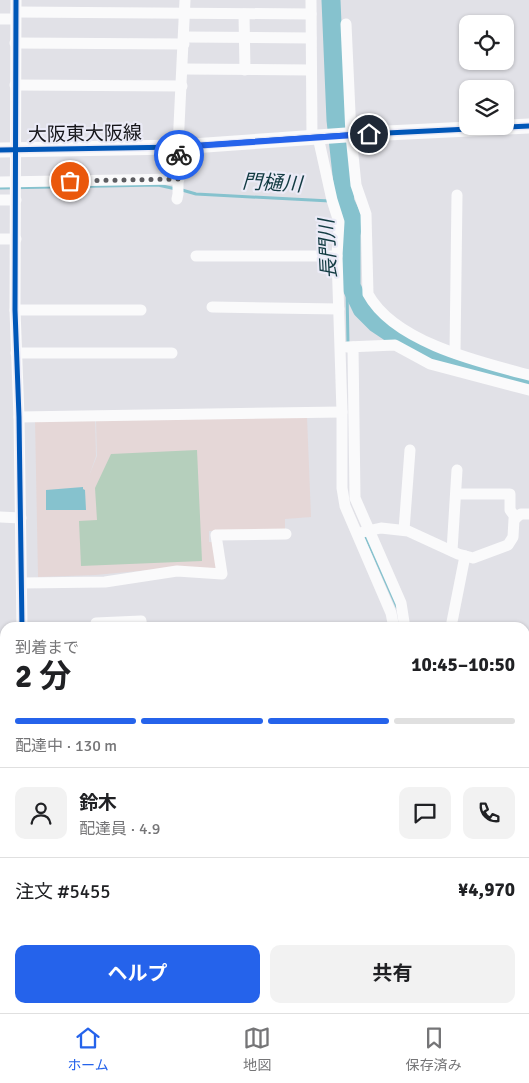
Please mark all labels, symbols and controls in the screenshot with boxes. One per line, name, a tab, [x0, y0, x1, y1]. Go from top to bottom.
map controls	[459, 15, 514, 135]
button: locate	[459, 15, 514, 70]
button: layers	[459, 80, 514, 135]
pin	[348, 113, 390, 155]
icon: home	[355, 120, 383, 148]
street label: 大阪東大阪線	[28, 121, 142, 147]
courier	[154, 130, 204, 180]
icon: bike	[165, 141, 193, 169]
pin	[49, 160, 91, 202]
icon: bag	[56, 167, 84, 195]
water label: 門樋川	[241, 169, 305, 197]
water label: 長門川	[314, 216, 342, 280]
text: 到着まで	[15, 638, 79, 658]
text: 10:45–10:50	[411, 653, 515, 677]
text: 2 分	[15, 657, 71, 696]
text: 配達中 · 130 m	[15, 736, 117, 756]
button: person	[15, 787, 67, 839]
button: chat	[399, 787, 451, 839]
button: phone	[463, 787, 515, 839]
text: 鈴木	[79, 791, 117, 815]
text: 配達員 · 4.9	[79, 819, 160, 839]
text: ¥4,970	[458, 878, 515, 902]
text: 注文 #5455	[15, 880, 110, 904]
button: ヘルプ	[15, 945, 260, 1003]
button: 共有	[270, 945, 515, 1003]
tab: ホーム	[67, 1024, 109, 1074]
tab: 地図	[243, 1024, 271, 1074]
tab: 保存済み	[406, 1024, 462, 1074]

